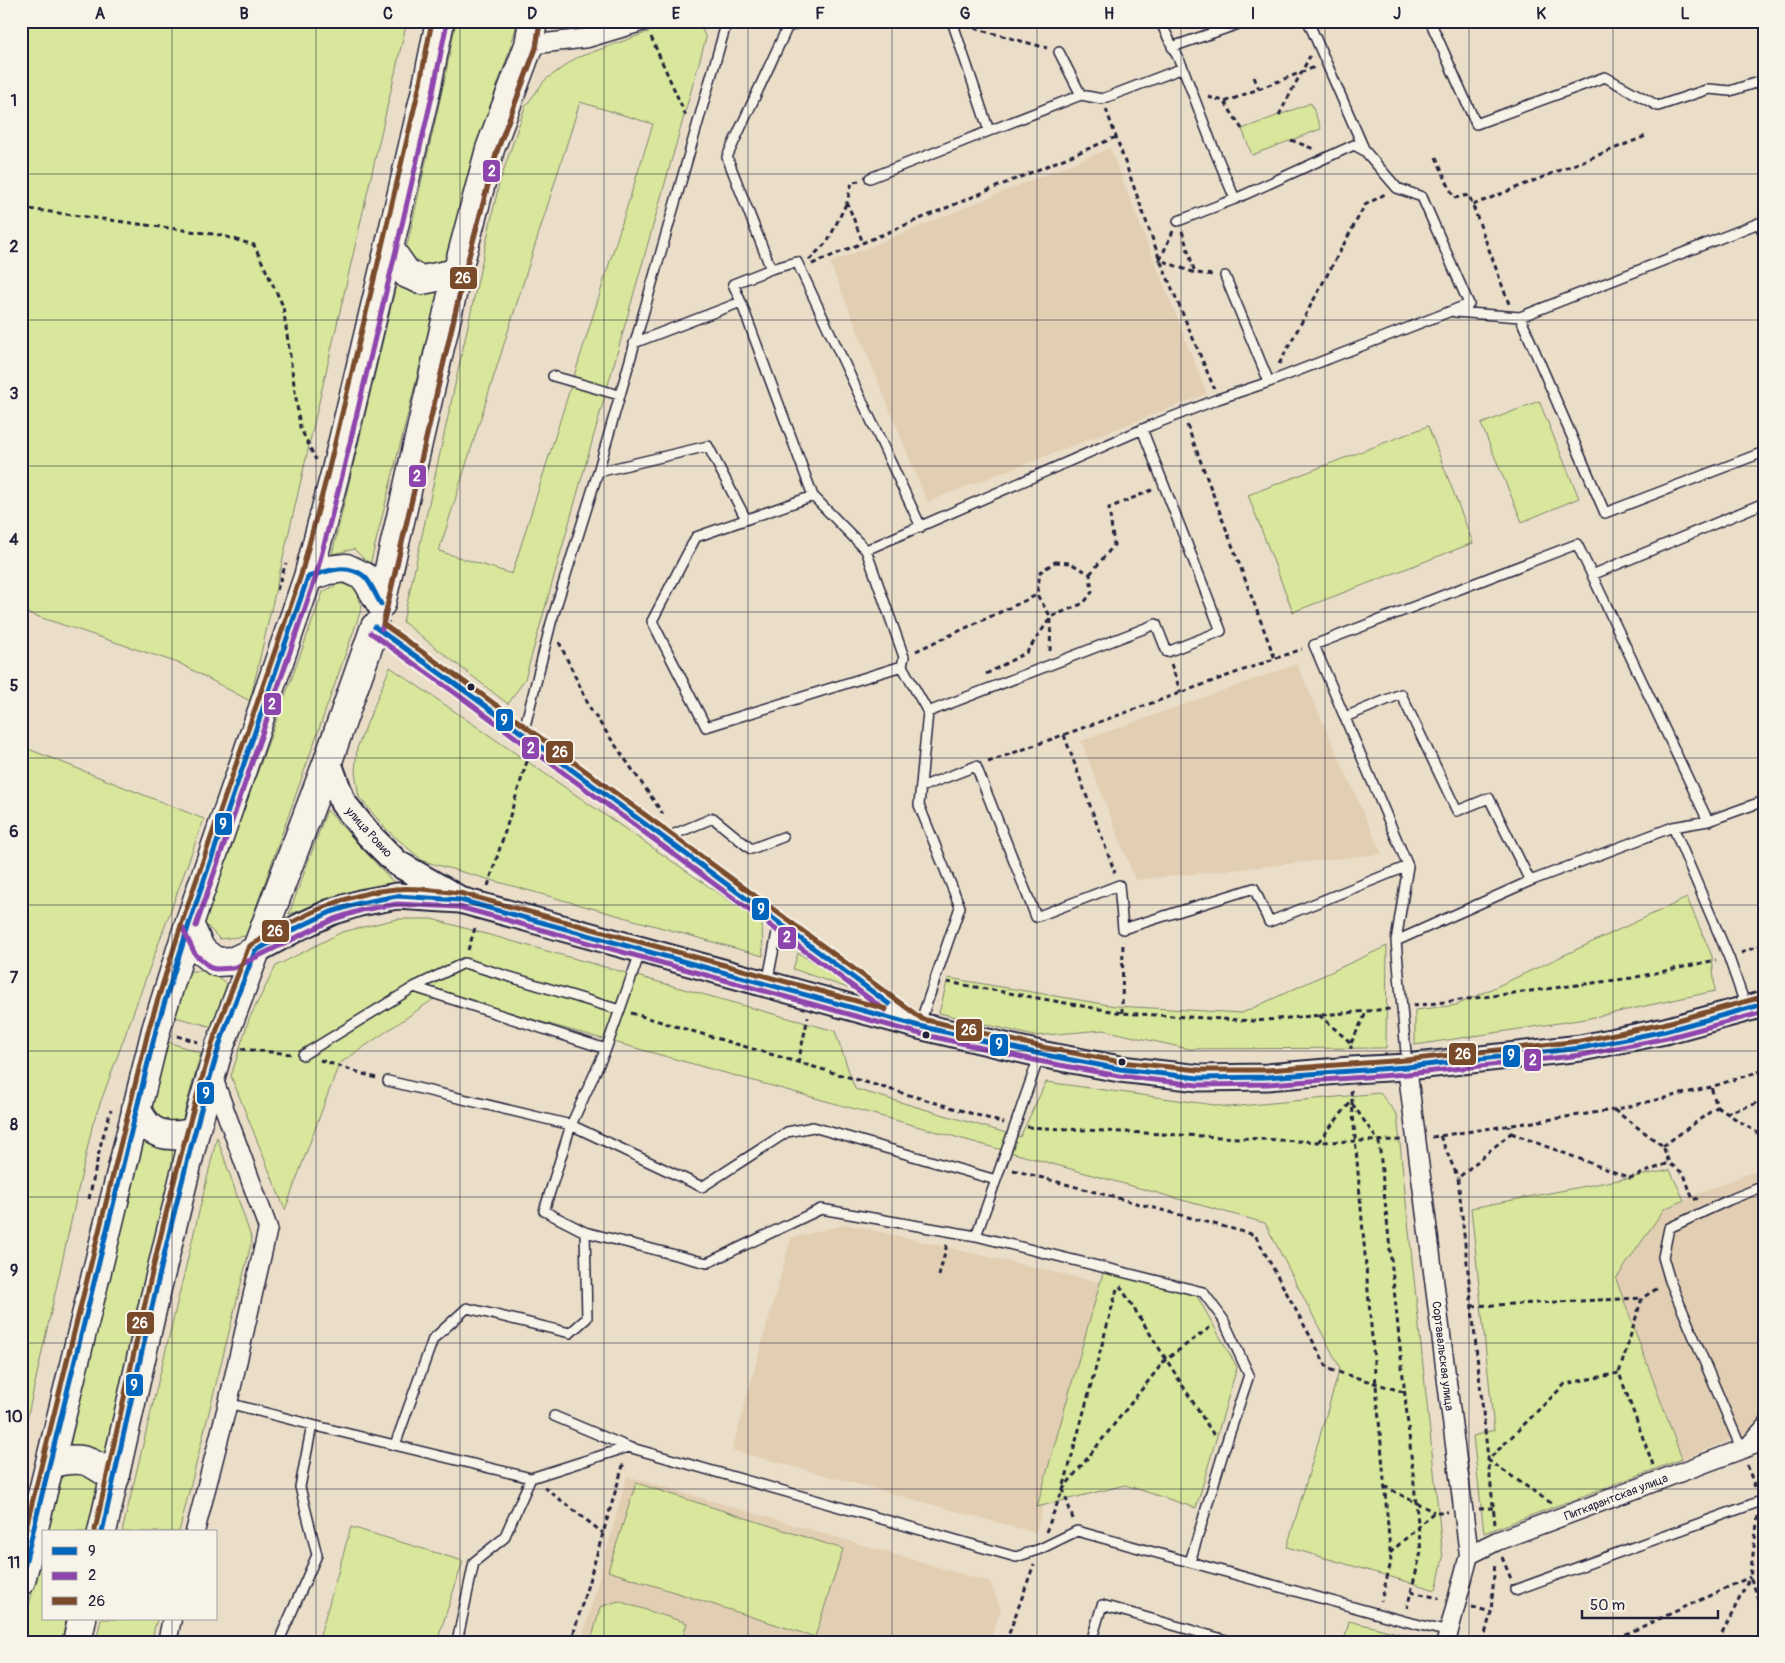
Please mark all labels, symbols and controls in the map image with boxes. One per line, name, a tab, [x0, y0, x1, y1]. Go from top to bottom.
text: A	[95, 4, 106, 24]
text: B	[239, 4, 249, 24]
text: C	[383, 4, 393, 24]
text: D	[527, 4, 537, 24]
text: E	[672, 4, 681, 24]
text: F	[815, 4, 825, 24]
text: G	[960, 4, 971, 24]
text: H	[1104, 4, 1114, 24]
text: I	[1251, 4, 1255, 24]
text: J	[1393, 4, 1401, 24]
text: K	[1536, 4, 1546, 24]
text: L	[1680, 4, 1690, 24]
text: 1	[11, 91, 17, 111]
line badge: 2	[482, 159, 501, 183]
text: 2	[488, 163, 496, 180]
text: 2	[10, 237, 19, 257]
line badge: 26	[449, 266, 478, 290]
text: 26	[455, 270, 471, 287]
text: 3	[10, 384, 19, 404]
line badge: 2	[408, 464, 427, 488]
text: 2	[413, 468, 421, 485]
text: 4	[9, 530, 19, 550]
text: 5	[10, 676, 19, 696]
unlabelled marker	[466, 682, 476, 692]
line badge: 2	[263, 692, 282, 716]
text: 2	[268, 696, 276, 713]
line badge: 9	[495, 708, 514, 732]
text: 9	[500, 712, 508, 729]
line badge: 2	[521, 736, 540, 760]
text: 2	[527, 740, 535, 757]
line badge: 26	[545, 740, 574, 764]
text: 26	[552, 744, 568, 761]
street label: улица Ровио	[341, 803, 396, 861]
line badge: 9	[214, 812, 233, 836]
text: 9	[219, 816, 227, 833]
text: 6	[9, 822, 19, 842]
line badge: 9	[751, 897, 770, 921]
text: 9	[757, 901, 765, 918]
line badge: 26	[261, 919, 290, 943]
text: 26	[267, 923, 283, 940]
line badge: 2	[777, 926, 797, 950]
text: 2	[783, 929, 791, 946]
text: 7	[10, 968, 19, 988]
line badge: 26	[955, 1018, 983, 1042]
text: 26	[961, 1022, 977, 1039]
unlabelled marker	[921, 1030, 931, 1040]
line badge: 9	[989, 1033, 1009, 1057]
text: 9	[995, 1036, 1003, 1053]
line badge: 26	[1448, 1042, 1477, 1066]
line badge: 9	[1502, 1044, 1521, 1068]
text: 26	[1455, 1046, 1471, 1063]
text: 9	[1507, 1047, 1515, 1064]
line badge: 2	[1523, 1048, 1542, 1072]
text: 2	[1529, 1052, 1537, 1069]
unlabelled marker	[1117, 1057, 1127, 1067]
line badge: 9	[196, 1081, 215, 1105]
text: 9	[202, 1085, 210, 1102]
text: 8	[10, 1115, 18, 1135]
text: 9	[10, 1261, 18, 1281]
street label: Сортавальская улица	[1428, 1300, 1457, 1412]
line badge: 26	[126, 1311, 155, 1335]
text: 26	[132, 1315, 148, 1332]
line badge: 9	[125, 1373, 144, 1397]
text: 9	[130, 1377, 138, 1394]
text: 10	[5, 1407, 23, 1427]
street label: Питкярантская улица	[1562, 1471, 1670, 1524]
legend	[42, 1530, 218, 1620]
text: 9	[88, 1542, 96, 1561]
text: 11	[8, 1553, 20, 1573]
text: 2	[88, 1566, 96, 1585]
scale bar	[1582, 1588, 1719, 1620]
text: 26	[88, 1592, 105, 1611]
text: 50 m	[1590, 1596, 1625, 1615]

